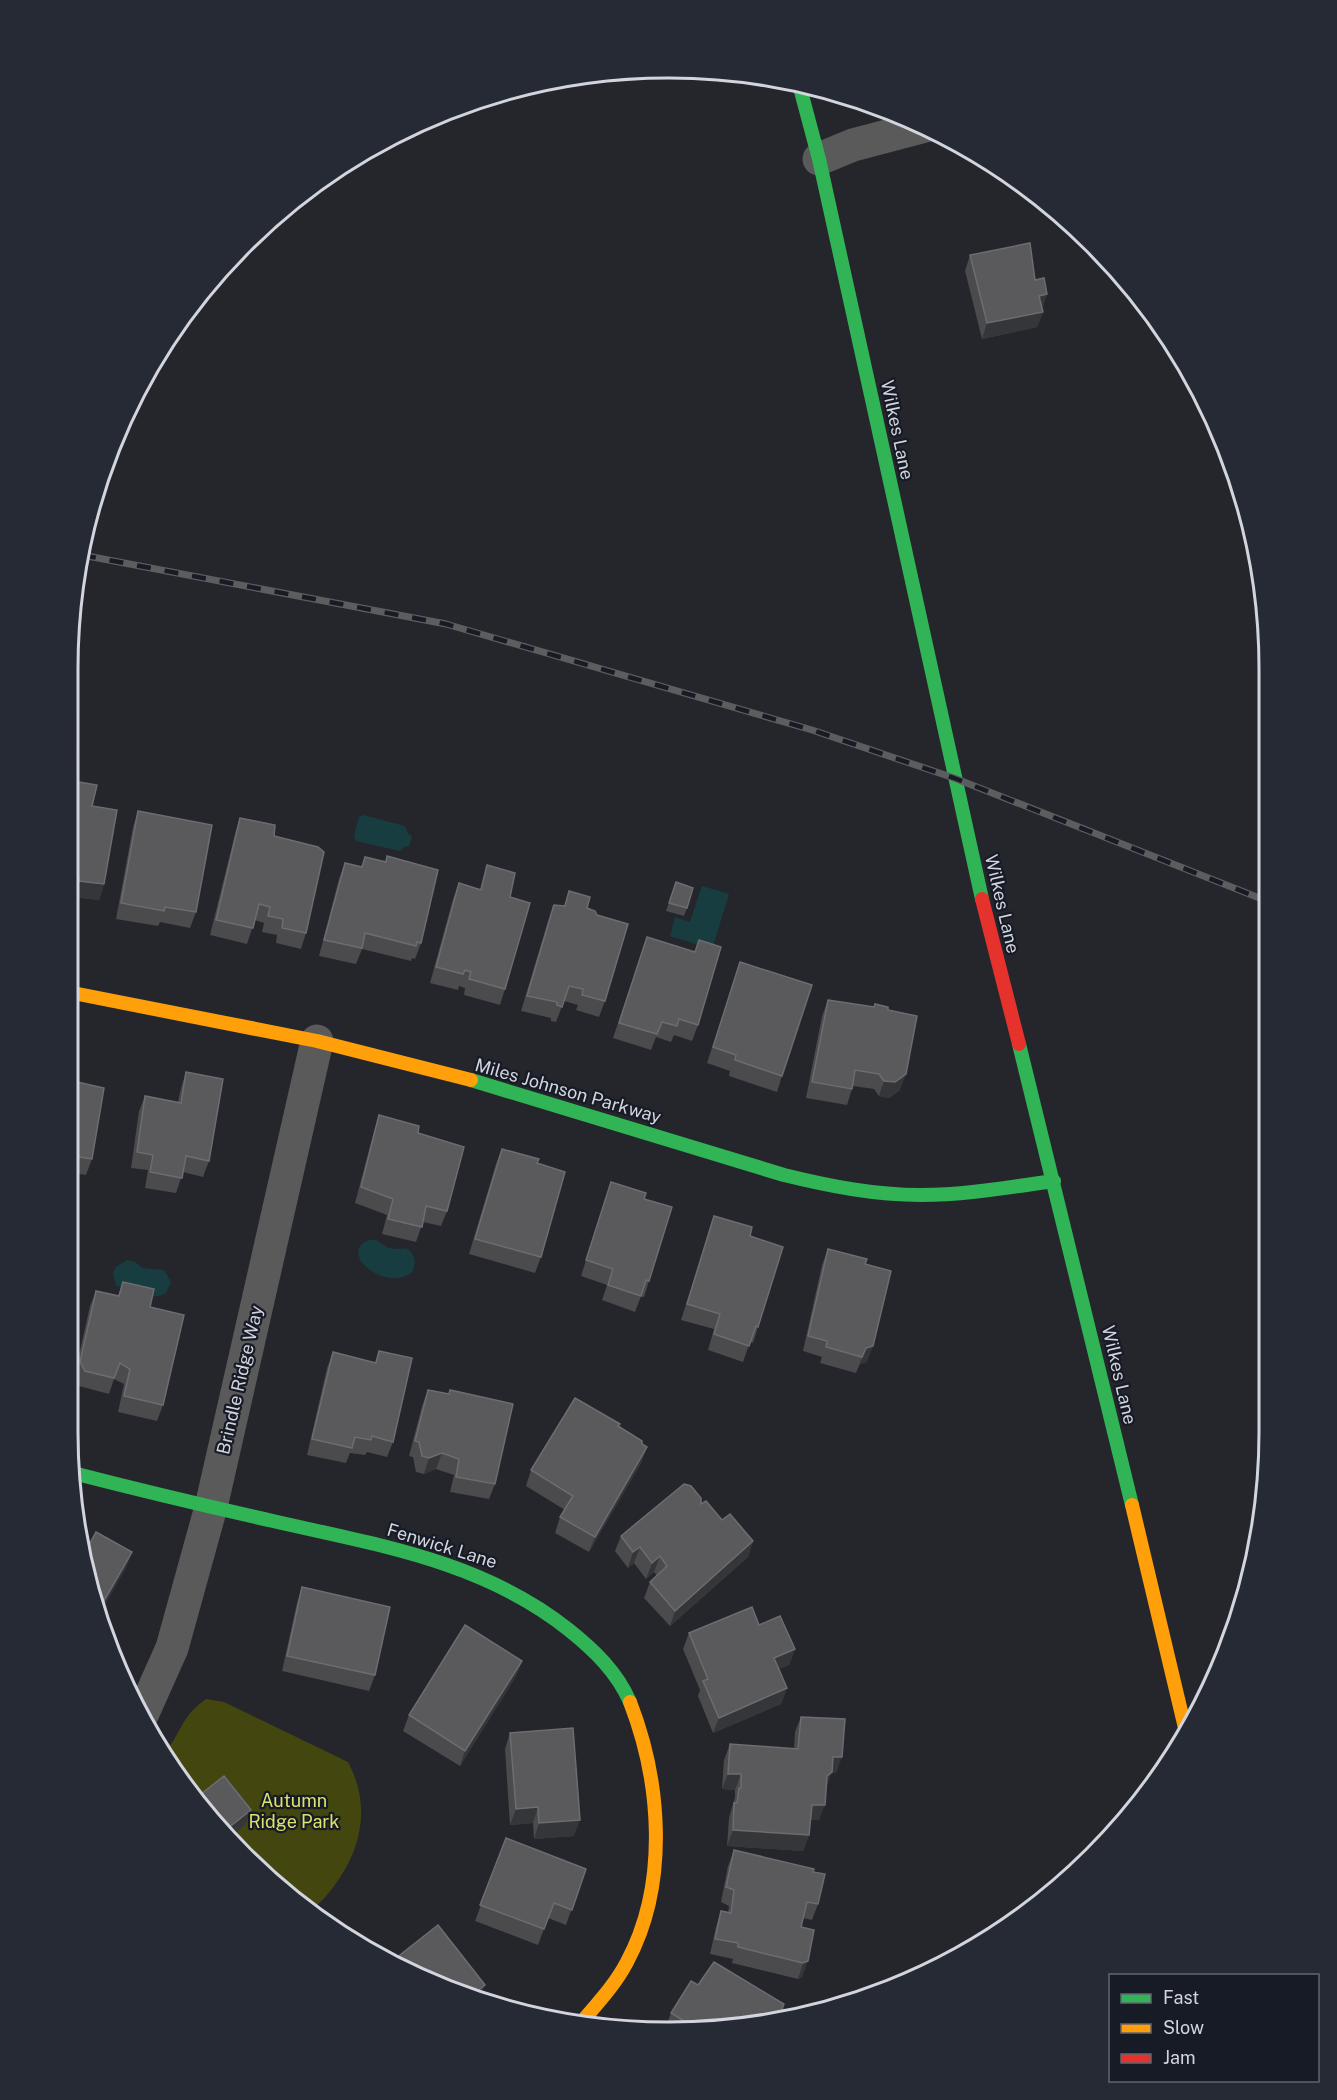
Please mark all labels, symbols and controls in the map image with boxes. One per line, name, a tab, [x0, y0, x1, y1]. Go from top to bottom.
street label: Wilkes Lane	[877, 378, 918, 481]
street label: Wilkes Lane	[981, 852, 1024, 955]
street label: Miles Johnson Parkway	[473, 1054, 664, 1127]
street label: Brindle Ridge Way	[212, 1303, 267, 1456]
street label: Wilkes Lane	[1098, 1323, 1141, 1426]
street label: Fenwick Lane	[385, 1519, 500, 1572]
park label: Autumn Ridge Park	[249, 1790, 339, 1832]
legend	[1109, 1974, 1319, 2082]
text: Fast	[1163, 1987, 1199, 2008]
text: Slow	[1163, 2017, 1204, 2038]
text: Jam	[1163, 2047, 1196, 2068]

